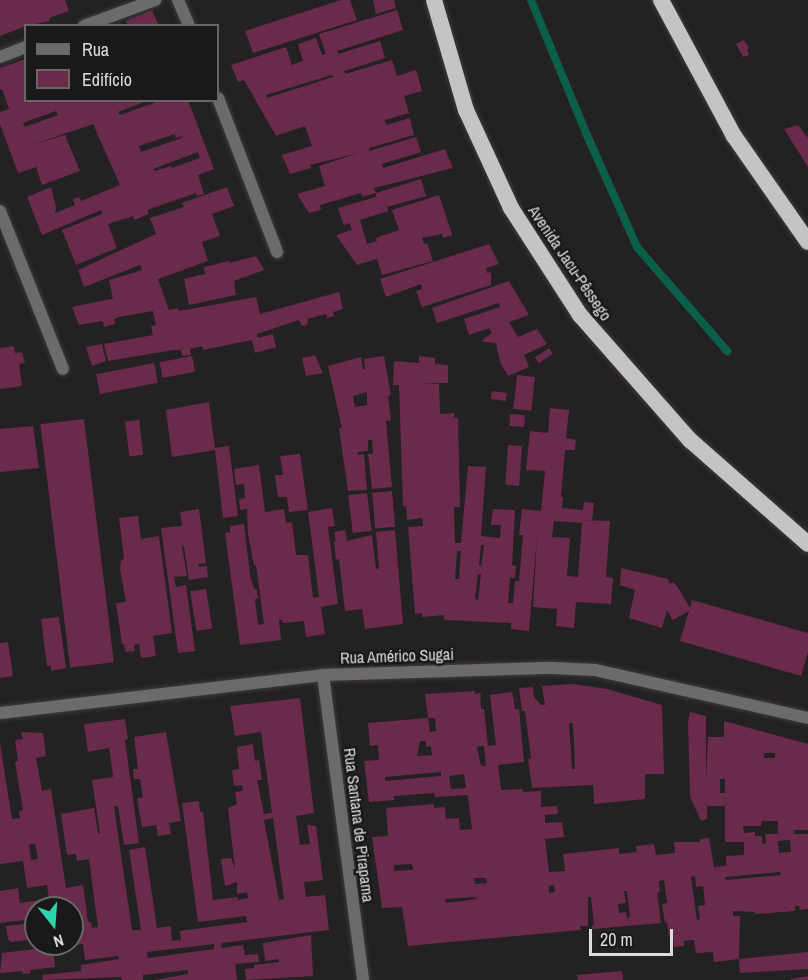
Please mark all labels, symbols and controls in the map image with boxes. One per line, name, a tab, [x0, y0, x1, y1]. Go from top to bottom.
legend	[24, 24, 219, 102]
text: Rua	[82, 37, 109, 62]
text: Edifício	[82, 67, 132, 92]
street label: Avenida Jacu-Pêssego	[524, 202, 616, 324]
street label: Rua Américo Sugai	[339, 644, 455, 668]
street label: Rua Santana de Pirapama	[340, 747, 378, 903]
north arrow	[24, 896, 84, 956]
scale bar	[592, 917, 676, 955]
text: 20 m	[600, 927, 633, 952]
text: N	[51, 929, 66, 953]

